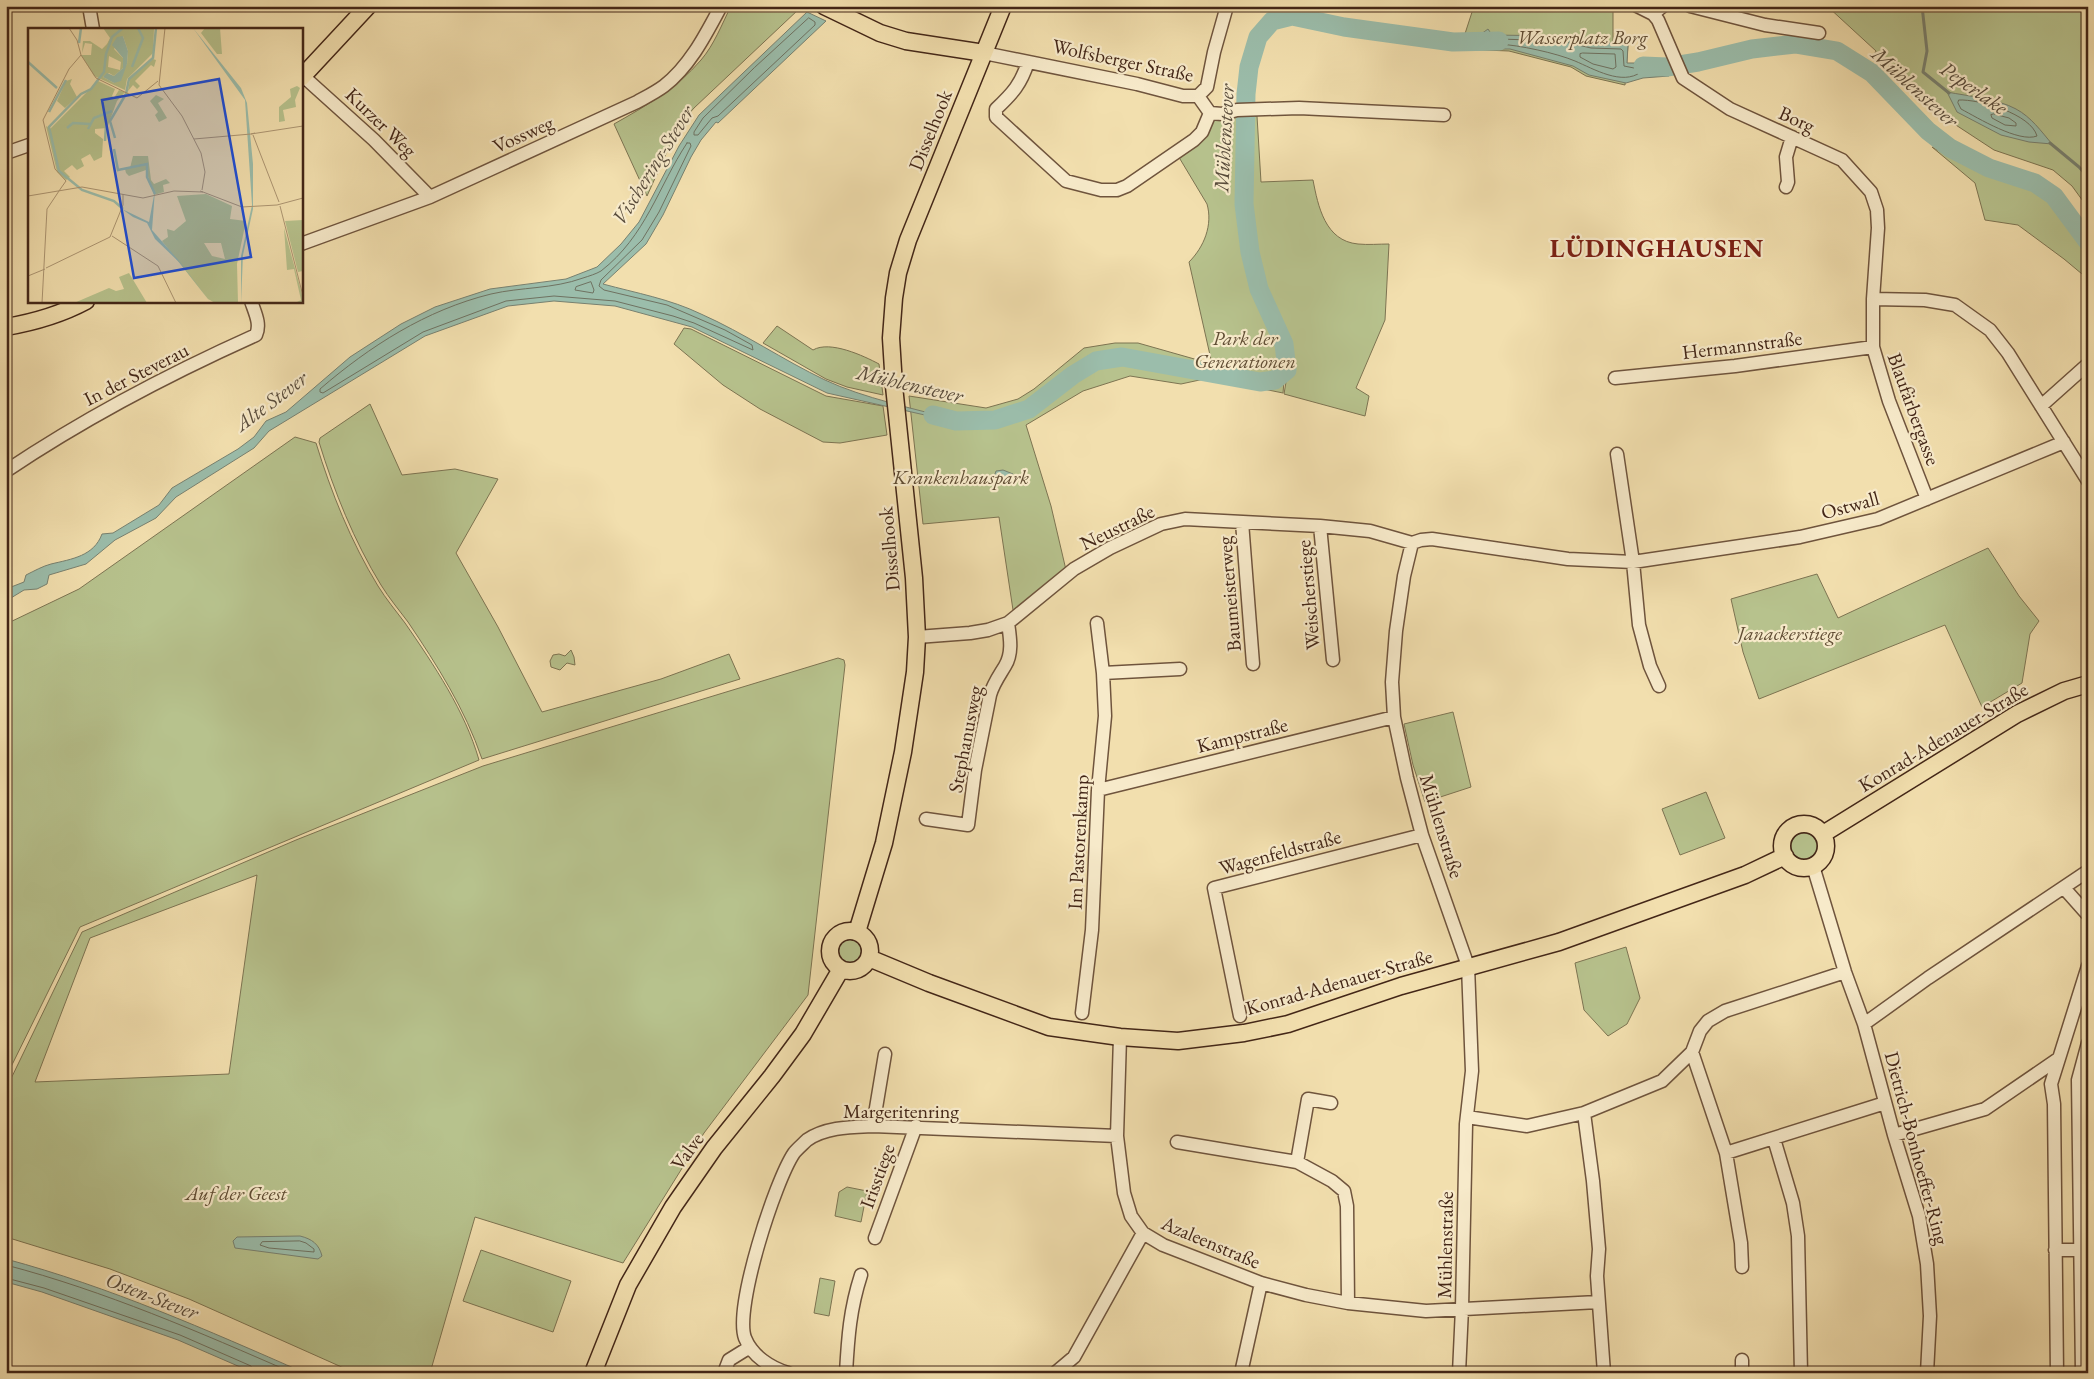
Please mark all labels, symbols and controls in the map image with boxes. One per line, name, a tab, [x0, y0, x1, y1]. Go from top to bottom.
park label: Wasserplatz Borg	[1517, 24, 1648, 50]
inset map	[28, 28, 302, 302]
street label: Wolfsberger Straße	[1050, 32, 1196, 88]
water label: Mühlenstever	[1865, 39, 1965, 133]
water label: Peperlake	[1935, 55, 2014, 121]
street label: Kurzer Weg	[340, 81, 422, 163]
water label: Mühlenstever	[1207, 82, 1240, 195]
street label: Disselhook	[902, 85, 958, 174]
water label: Vischering-Stever	[605, 99, 700, 229]
street label: Borg	[1775, 100, 1819, 139]
street label: Vossweg	[488, 109, 558, 159]
district label: LÜDINGHAUSEN	[1550, 232, 1764, 264]
park label: Park der Generationen	[1194, 325, 1296, 374]
street label: Hermannstraße	[1681, 325, 1804, 365]
street label: In der Steverau	[79, 336, 193, 412]
street label: Blaufärbergasse	[1882, 349, 1946, 469]
water label: Mühlenstever	[853, 358, 967, 409]
water label: Alte Stever	[227, 364, 313, 438]
park label: Krankenhauspark	[892, 464, 1029, 490]
street label: Ostwall	[1818, 485, 1882, 525]
street label: Neustraße	[1076, 498, 1159, 556]
street label: Disselhook	[872, 505, 906, 592]
street label: Baumeisterweg	[1211, 535, 1247, 653]
street label: Weischerstiege	[1290, 539, 1326, 651]
park label: Janackerstiege	[1734, 620, 1842, 646]
street label: Konrad-Adenauer-Straße	[1853, 676, 2033, 798]
street label: Stephanusweg	[942, 683, 988, 795]
street label: Kampstraße	[1194, 711, 1290, 759]
street label: Mühlenstraße	[1414, 771, 1470, 881]
street label: Im Pastorenkamp	[1061, 774, 1095, 910]
street label: Wagenfeldstraße	[1216, 823, 1344, 881]
street label: Konrad-Adenauer-Straße	[1243, 943, 1436, 1021]
street label: Dietrich-Bonhoeffer-Ring	[1879, 1048, 1955, 1248]
street label: Margeritenring	[843, 1098, 959, 1124]
street label: Valve	[665, 1127, 709, 1175]
street label: Irisstiege	[853, 1140, 901, 1212]
park label: Auf der Geest	[183, 1180, 288, 1206]
street label: Mühlenstraße	[1431, 1191, 1459, 1299]
street label: Azaleenstraße	[1157, 1209, 1265, 1275]
water label: Osten-Stever	[102, 1266, 203, 1326]

